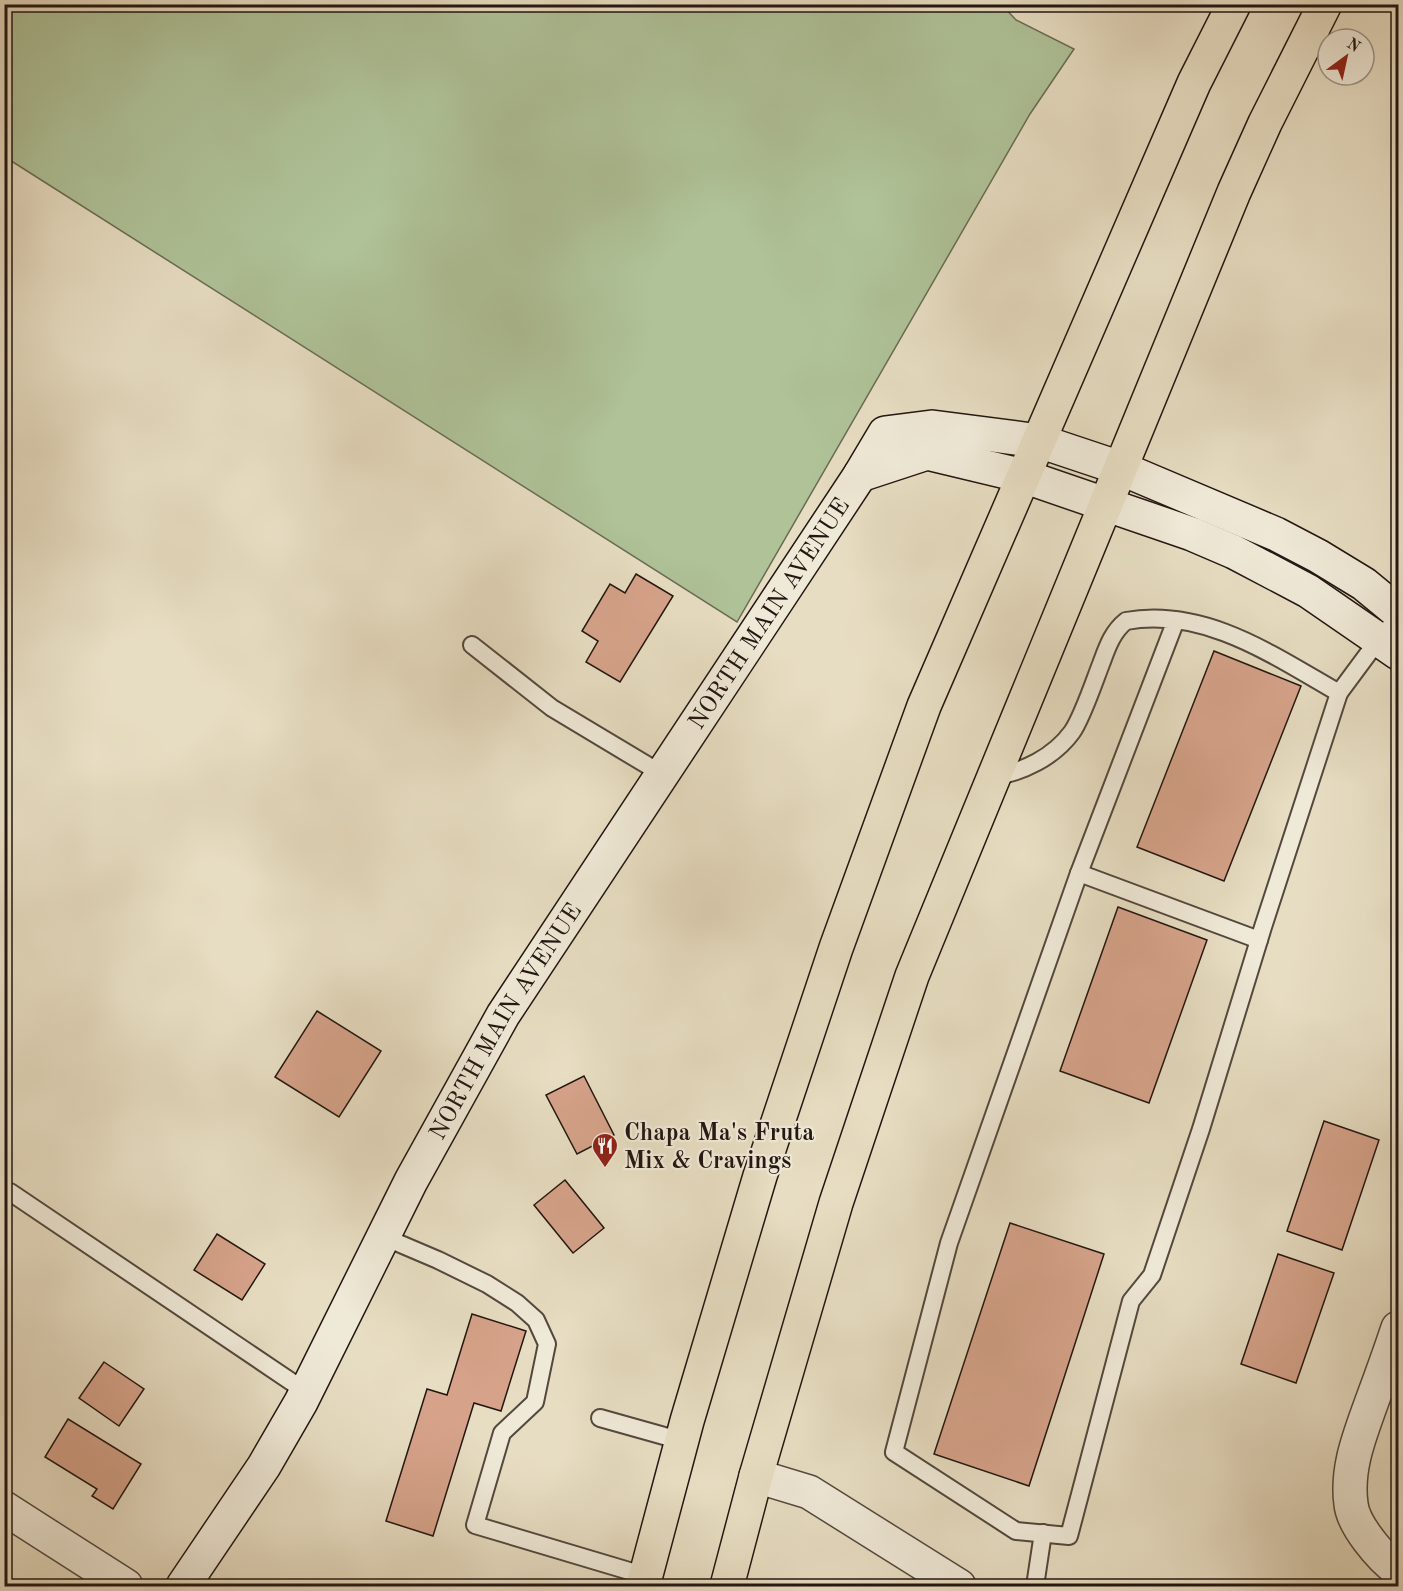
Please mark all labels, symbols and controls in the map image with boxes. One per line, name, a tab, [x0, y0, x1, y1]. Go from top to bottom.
north arrow	[1316, 27, 1376, 87]
text: N	[1344, 36, 1363, 57]
street label: NORTH MAIN AVENUE	[685, 494, 855, 734]
street label: NORTH MAIN AVENUE	[426, 900, 587, 1144]
place label: Chapa Ma's Fruta Mix & Cravings	[624, 1122, 814, 1174]
restaurant icon: Chapa Ma's Fruta Mix & Cravings	[590, 1131, 620, 1169]

